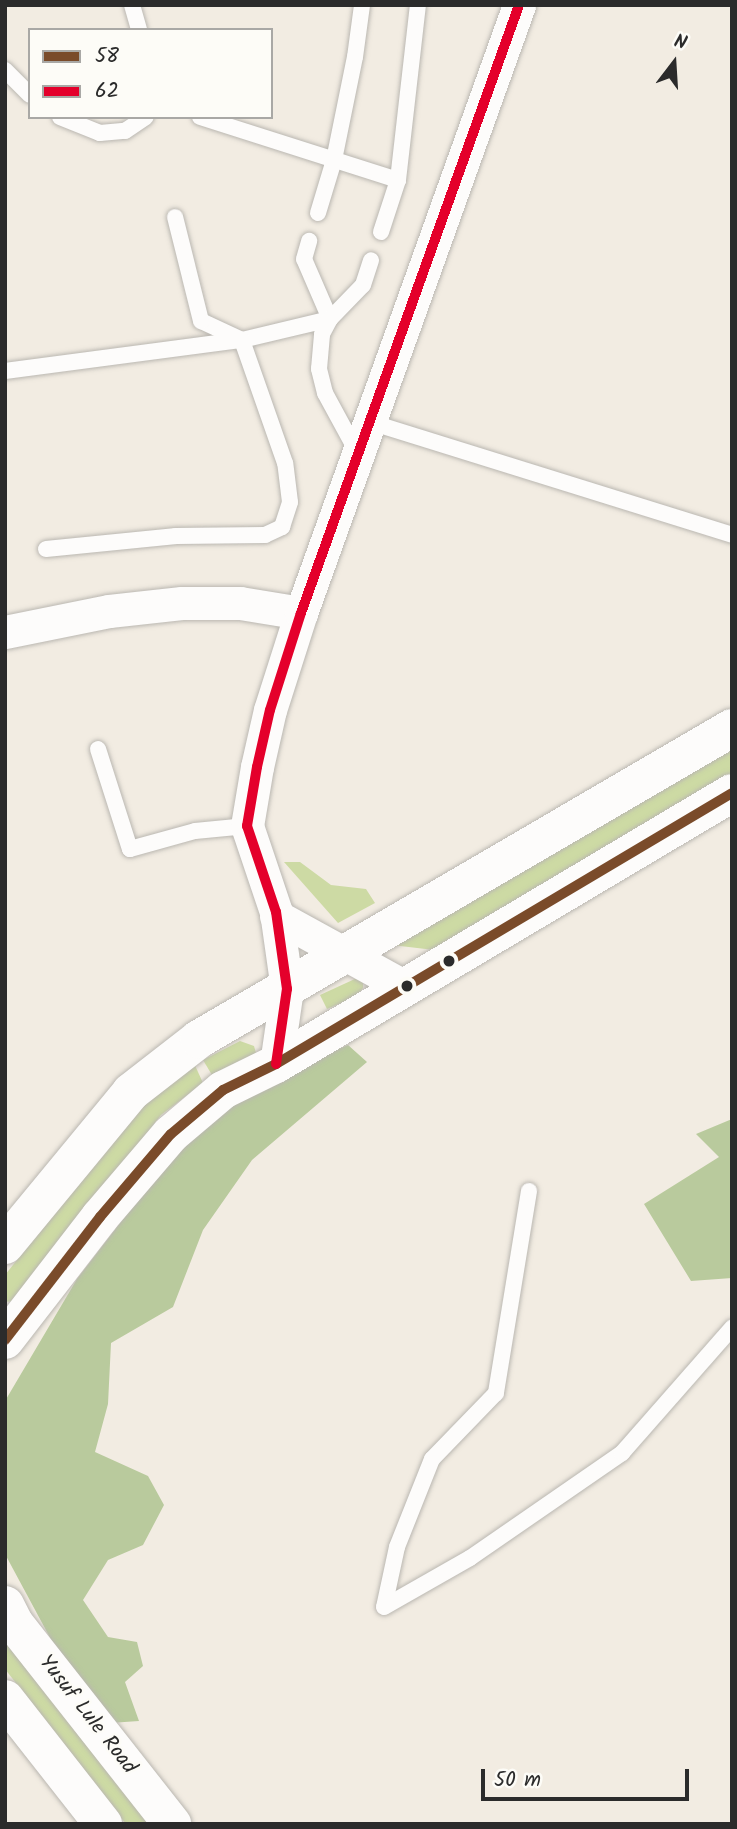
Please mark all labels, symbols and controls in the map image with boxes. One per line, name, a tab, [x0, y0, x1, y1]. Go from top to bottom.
text: N	[670, 27, 690, 59]
legend	[28, 28, 273, 119]
north arrow	[639, 28, 709, 98]
text: 58	[95, 40, 119, 73]
text: 62	[95, 75, 119, 108]
unlabelled marker	[442, 954, 456, 968]
unlabelled marker	[400, 979, 414, 993]
street label: Yusuf Lule Road	[33, 1650, 141, 1780]
scale bar	[485, 1756, 693, 1800]
text: 50 m	[494, 1764, 541, 1797]

